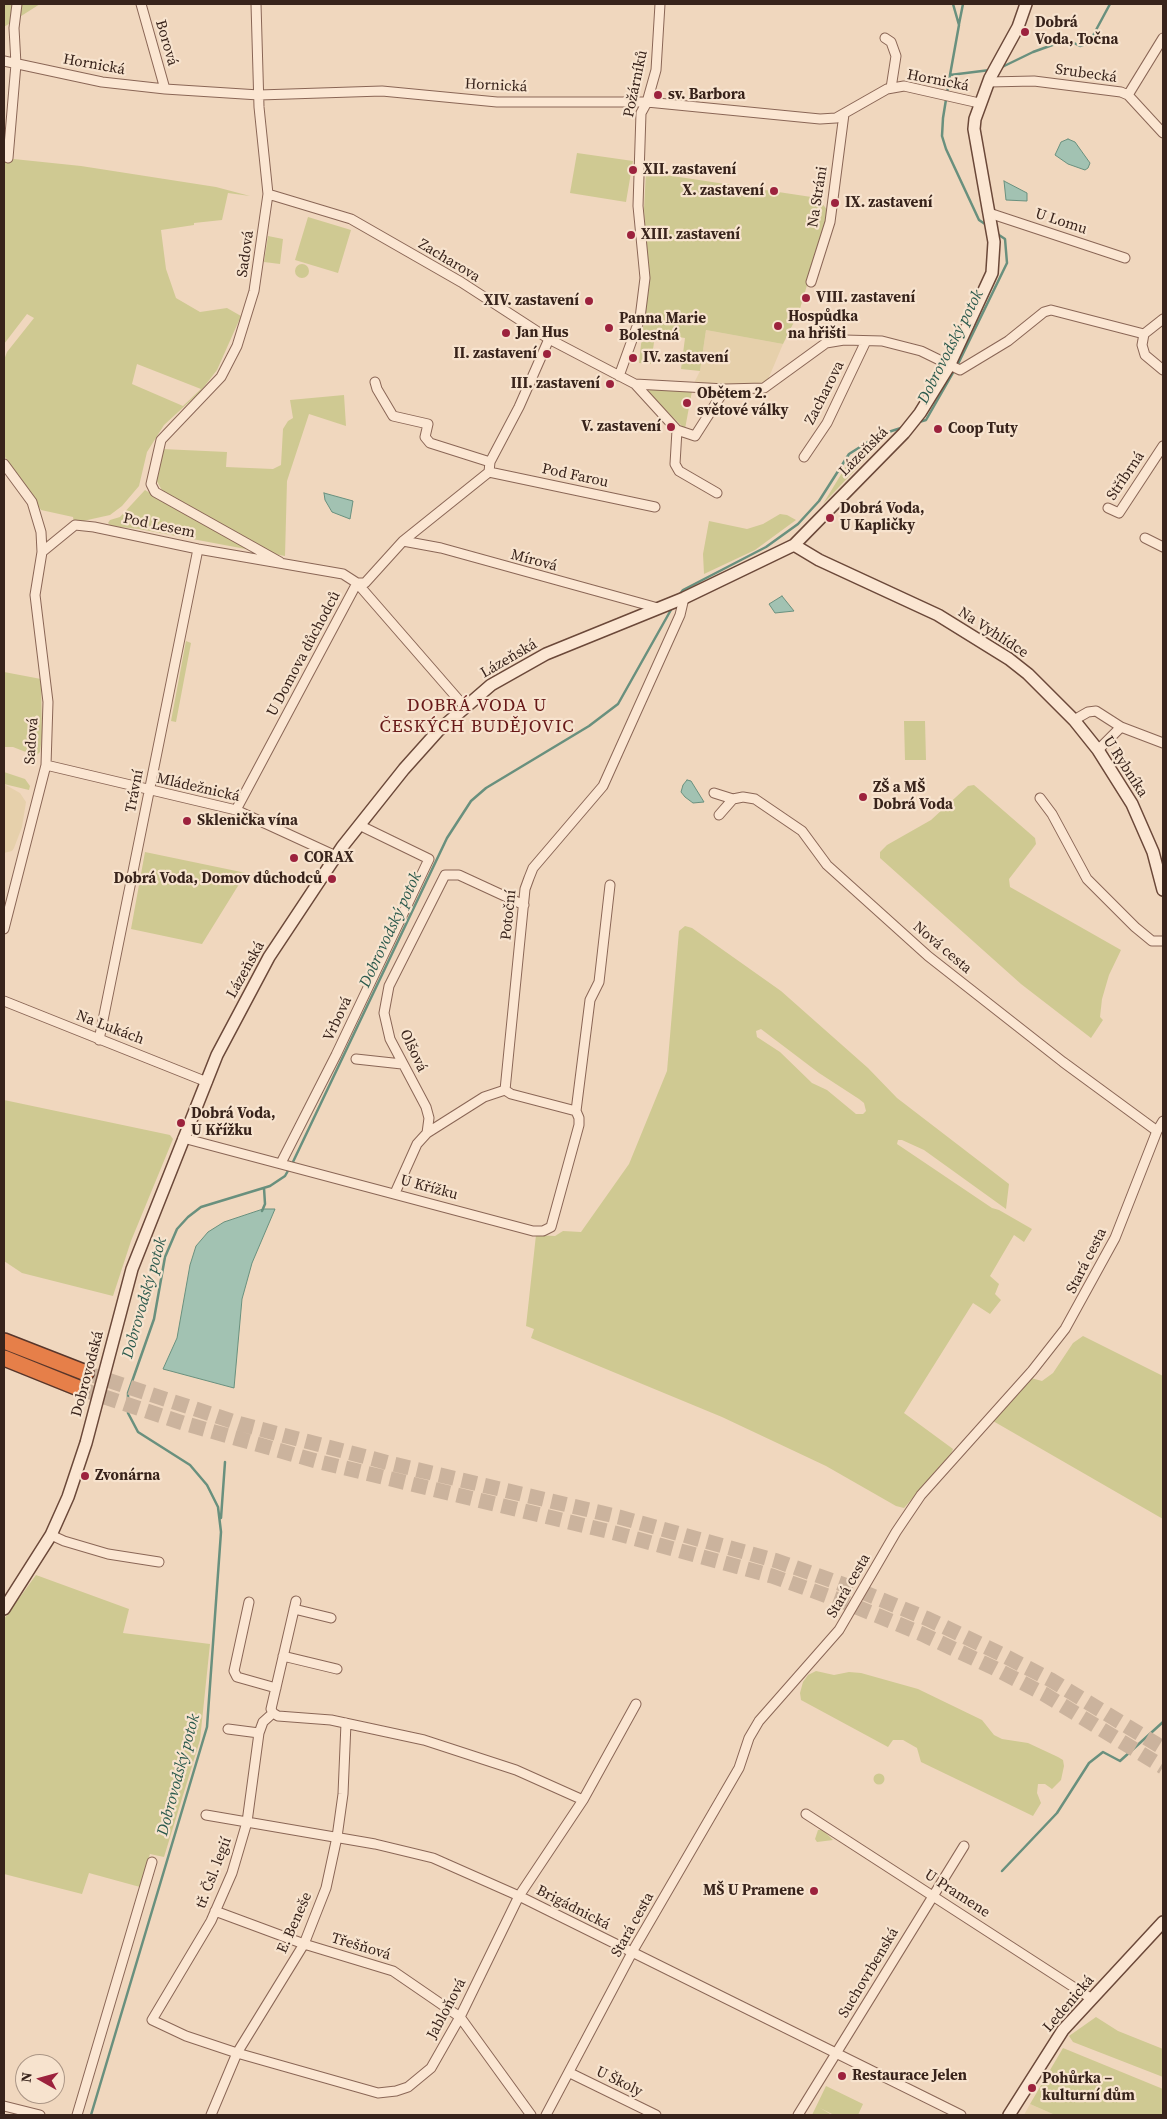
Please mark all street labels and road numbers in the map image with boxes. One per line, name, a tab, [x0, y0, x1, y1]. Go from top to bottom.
street label: Borová	[151, 18, 181, 68]
street label: Požárníků	[620, 49, 652, 119]
street label: Hornická	[62, 51, 126, 79]
street label: Srubecká	[1054, 61, 1118, 87]
street label: Hornická	[906, 66, 970, 96]
street label: Hornická	[464, 75, 528, 97]
street label: Na Stráni	[804, 165, 832, 229]
street label: U Lomu	[1033, 205, 1089, 239]
street label: Sadová	[234, 229, 258, 279]
street label: Zacharova	[415, 236, 483, 286]
street label: Zacharova	[801, 358, 849, 428]
street label: Lázeňská	[836, 424, 892, 480]
street label: Stříbrná	[1103, 448, 1149, 504]
street label: Pod Farou	[540, 460, 610, 492]
street label: Pod Lesem	[121, 510, 197, 542]
street label: Mírová	[509, 546, 559, 576]
street label: U Domova důchodců	[263, 588, 345, 720]
street label: Na Vyhlídce	[955, 604, 1031, 662]
street label: Lázeňská	[477, 636, 541, 682]
street label: Sadová	[21, 717, 43, 765]
street label: U Rybníka	[1099, 733, 1151, 801]
street label: Trávní	[122, 768, 148, 814]
street label: Mládežnická	[155, 770, 241, 806]
street label: Potoční	[497, 889, 521, 941]
street label: Nová cesta	[909, 918, 975, 978]
street label: Lázeňská	[223, 938, 269, 1002]
street label: Vrbová	[320, 994, 356, 1044]
street label: Na Lukách	[73, 1007, 147, 1049]
street label: Olšová	[395, 1027, 431, 1075]
street label: U Křížku	[398, 1172, 460, 1204]
street label: Stará cesta	[1063, 1225, 1111, 1297]
street label: Dobrovodská	[68, 1329, 108, 1419]
street label: Stará cesta	[823, 1551, 875, 1621]
street label: tř. Čsl. legií	[192, 1835, 236, 1911]
street label: U Pramene	[921, 1866, 993, 1922]
street label: Brigádnická	[533, 1882, 613, 1934]
street label: Stará cesta	[608, 1889, 658, 1961]
street label: E. Beneše	[274, 1890, 316, 1956]
street label: Suchovrbenská	[835, 1925, 903, 2021]
street label: Třešňová	[329, 1929, 393, 1965]
street label: Ledenická	[1039, 1972, 1099, 2036]
street label: Jabloňová	[423, 1975, 471, 2043]
street label: U Školy	[593, 2063, 645, 2101]

